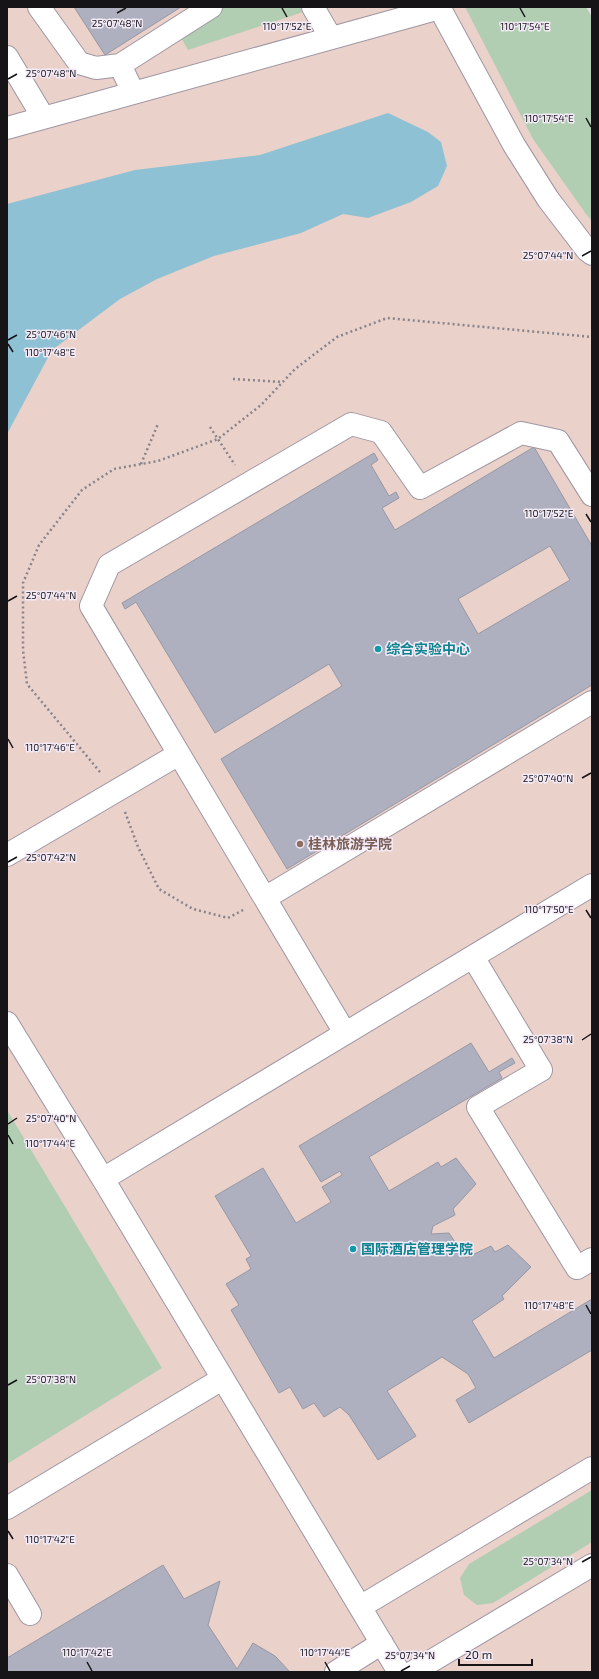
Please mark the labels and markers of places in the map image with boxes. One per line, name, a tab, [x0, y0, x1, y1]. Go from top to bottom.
place label: 综合实验中心	[386, 640, 470, 657]
marker: 综合实验中心	[373, 644, 383, 654]
place label: 桂林旅游学院	[308, 835, 392, 852]
marker: 桂林旅游学院	[295, 839, 305, 849]
place label: 国际酒店管理学院	[361, 1240, 473, 1257]
marker: 国际酒店管理学院	[348, 1244, 358, 1254]

